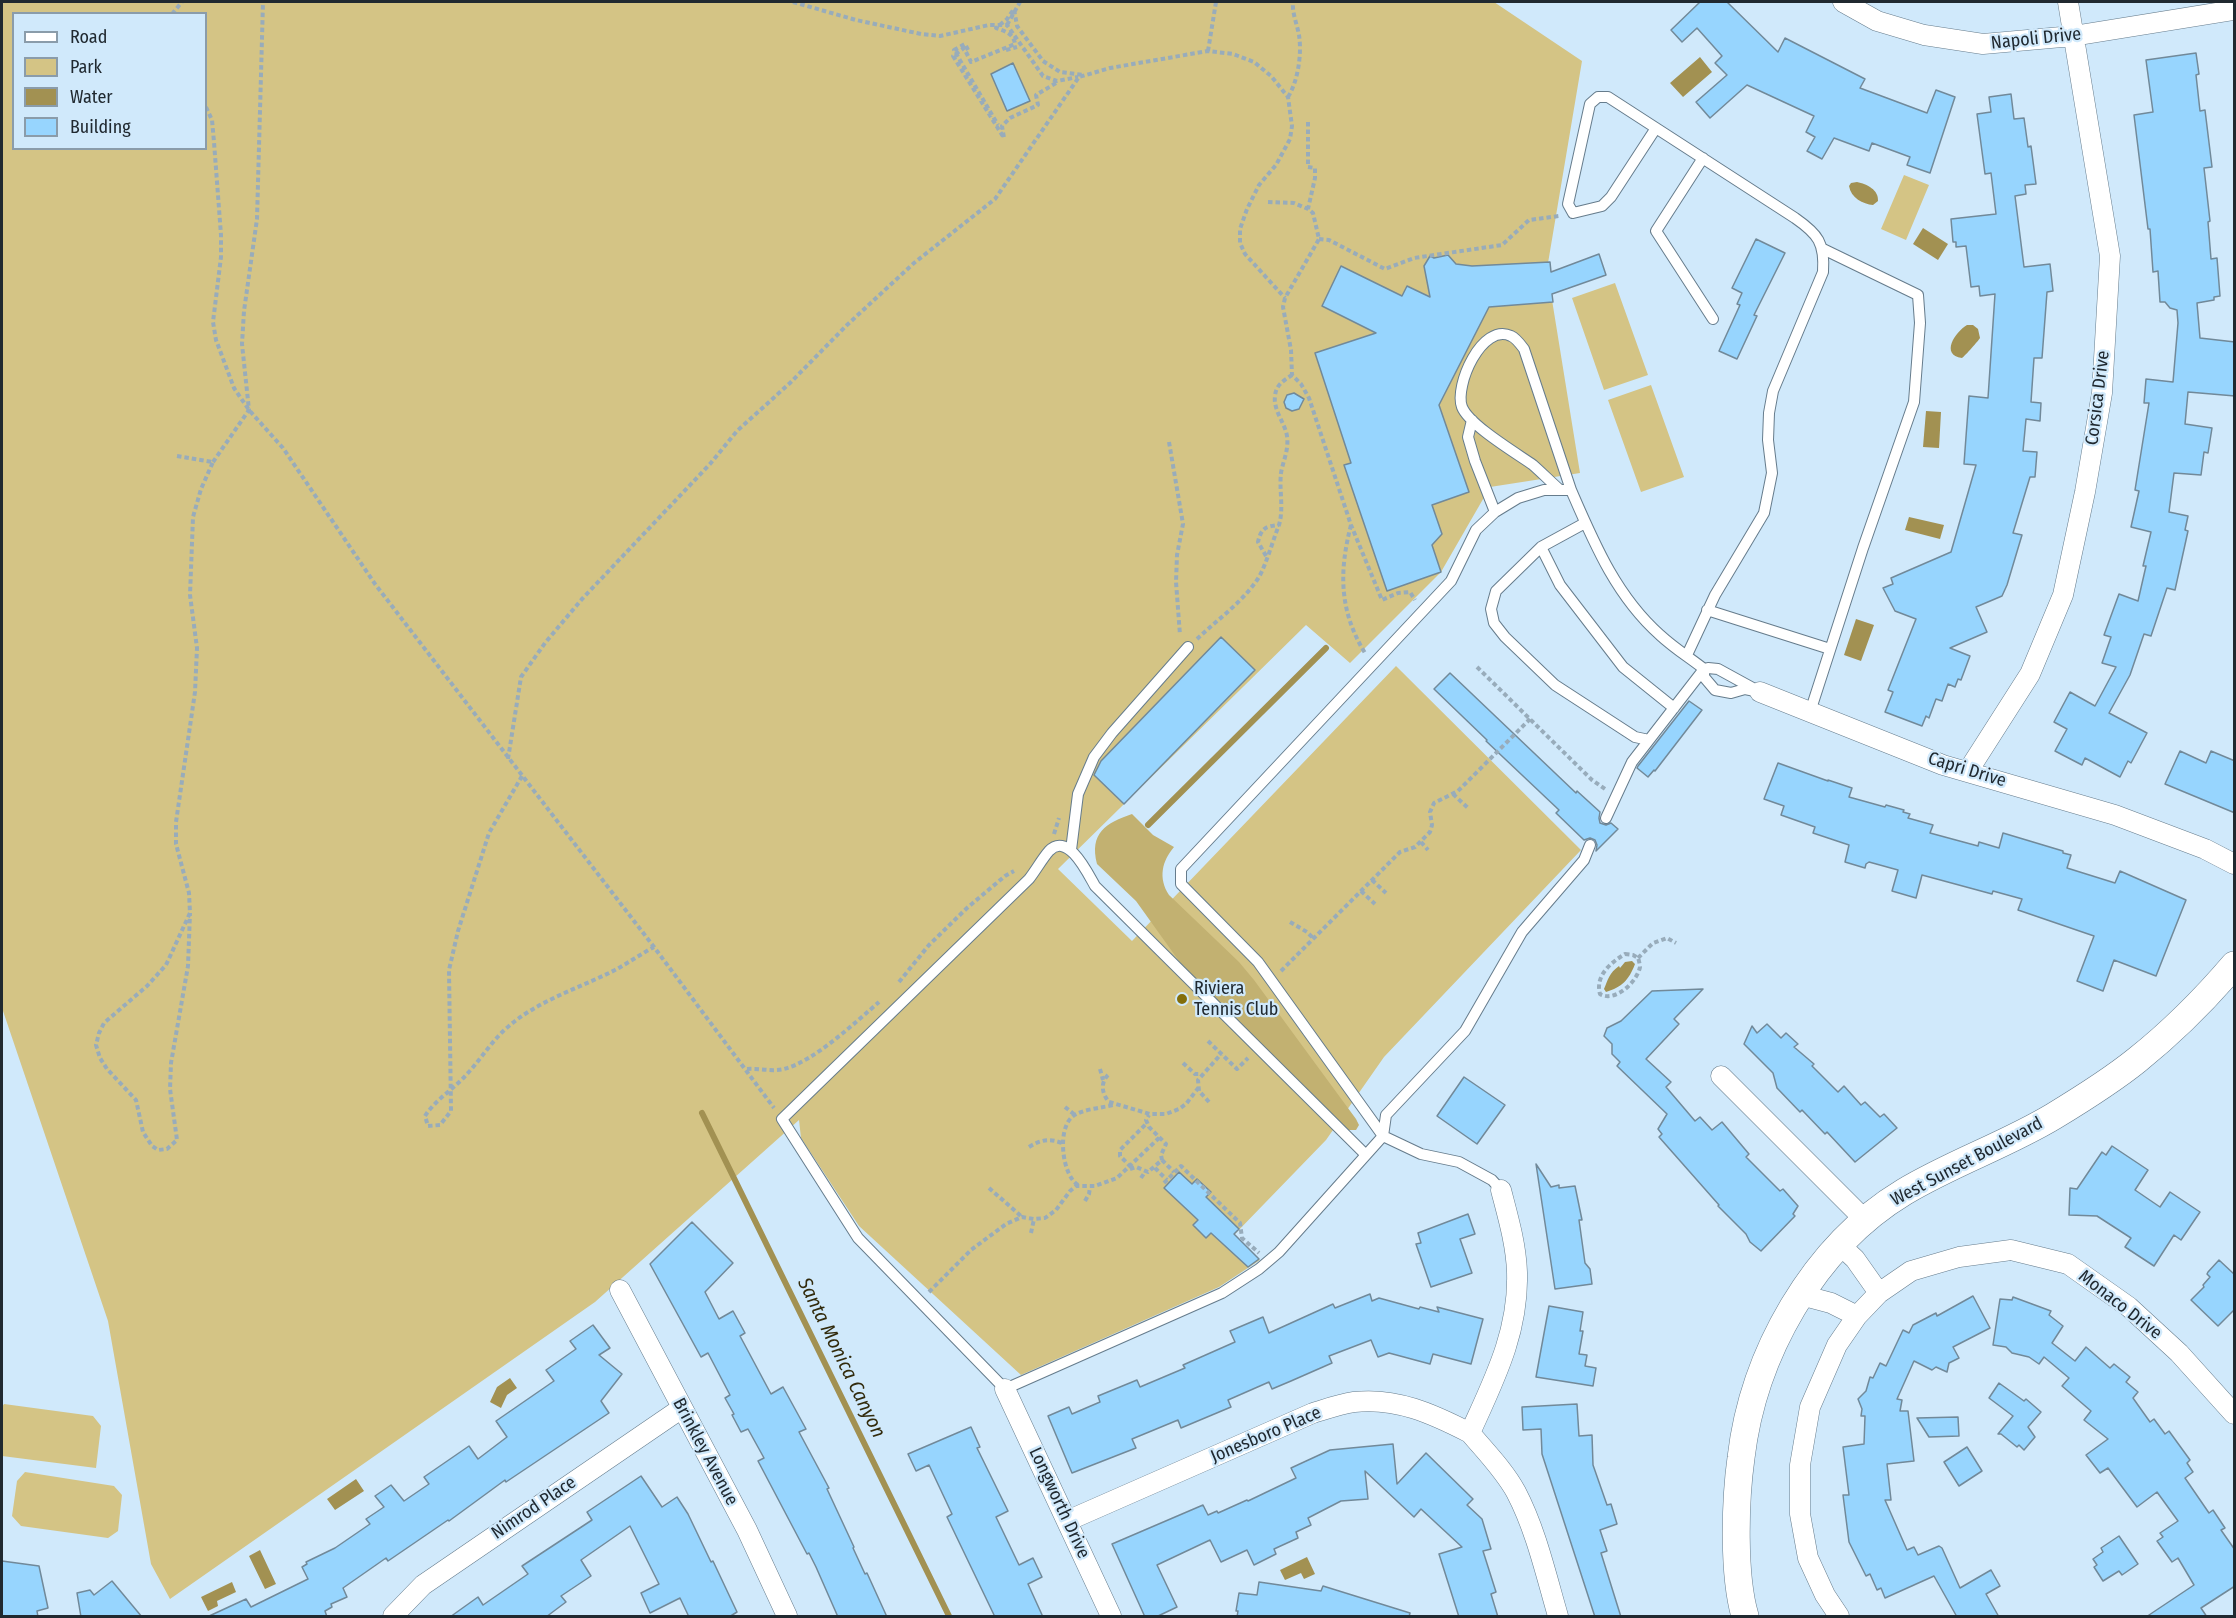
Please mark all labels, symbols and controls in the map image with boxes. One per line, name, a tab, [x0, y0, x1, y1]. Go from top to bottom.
legend	[12, 12, 207, 150]
street label: Napoli Drive	[1990, 24, 2082, 54]
text: Road	[70, 26, 107, 48]
text: Park	[70, 56, 102, 78]
text: Water	[70, 86, 113, 108]
text: Building	[70, 116, 131, 138]
street label: Corsica Drive	[2081, 349, 2115, 447]
street label: Capri Drive	[1925, 748, 2009, 792]
place label: Riviera Tennis Club	[1194, 978, 1278, 1020]
marker: Riviera Tennis Club	[1175, 992, 1189, 1006]
street label: West Sunset Boulevard	[1887, 1113, 2047, 1211]
street label: Monaco Drive	[2074, 1266, 2166, 1344]
water label: Santa Monica Canyon	[792, 1274, 890, 1442]
street label: Brinkley Avenue	[668, 1395, 742, 1509]
street label: Jonesboro Place	[1207, 1402, 1325, 1468]
street label: Longworth Drive	[1024, 1444, 1094, 1562]
street label: Nimrod Place	[488, 1472, 580, 1544]

